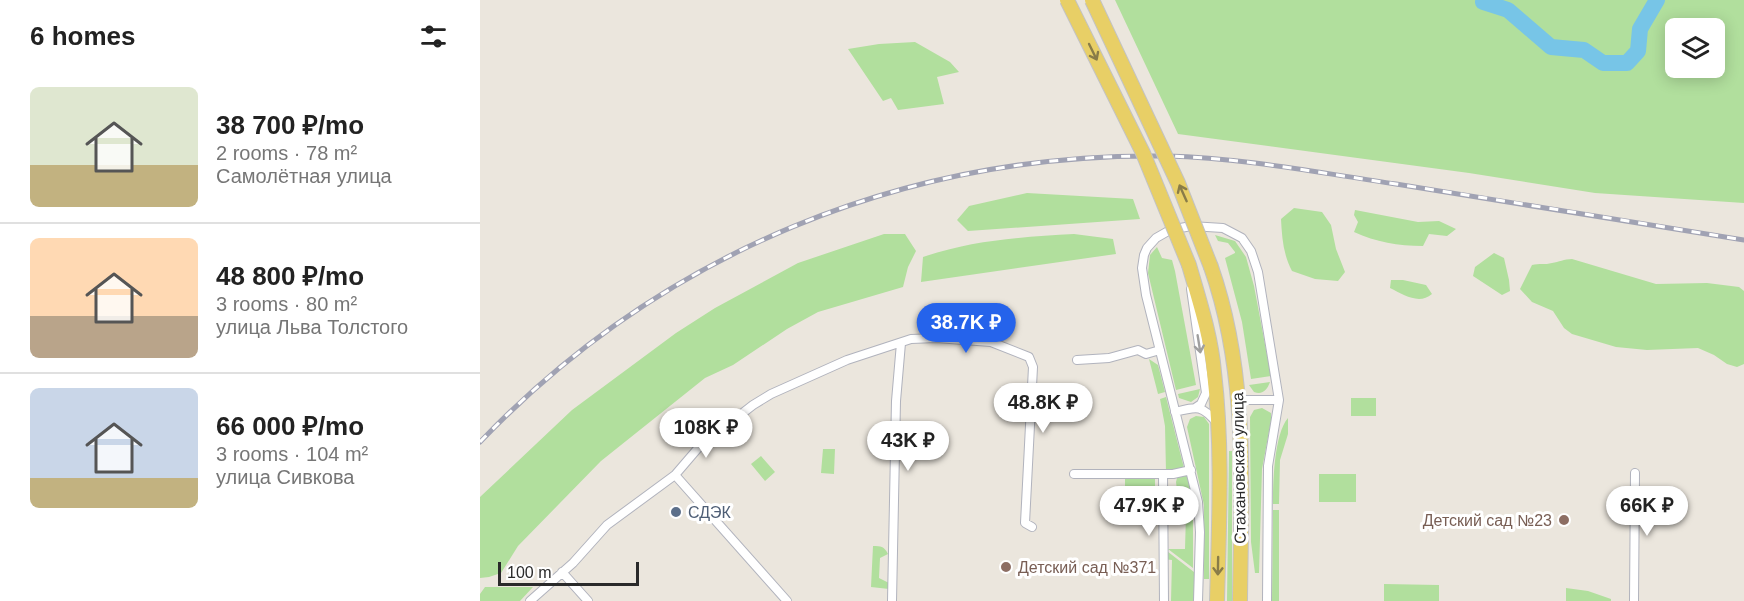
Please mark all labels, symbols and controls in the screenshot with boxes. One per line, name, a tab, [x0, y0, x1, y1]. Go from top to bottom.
map controls	[1665, 18, 1725, 78]
button: layers	[1665, 18, 1725, 78]
icon: filters	[417, 20, 450, 53]
text: 6 homes	[30, 21, 136, 51]
one-way arrow	[1088, 43, 1099, 61]
text: 38 700 ₽/mo	[216, 110, 364, 140]
icon: home	[78, 111, 150, 183]
text: 2 rooms · 78 m²	[216, 142, 357, 164]
text: Самолётная улица	[216, 165, 392, 187]
one-way arrow	[1176, 184, 1188, 202]
text: 48 800 ₽/mo	[216, 261, 364, 291]
icon: home	[78, 262, 150, 334]
text: 3 rooms · 80 m²	[216, 293, 357, 315]
pin: 38.7K ₽	[911, 303, 1021, 354]
text: 38.7K ₽	[931, 311, 1001, 333]
text: улица Льва Толстого	[216, 316, 408, 338]
one-way arrow	[1193, 333, 1204, 353]
pin: 48.8K ₽	[988, 383, 1098, 434]
text: 48.8K ₽	[1008, 391, 1078, 413]
street label: Стахановская улица	[1229, 392, 1249, 544]
pin: 108K ₽	[657, 408, 755, 459]
text: 66 000 ₽/mo	[216, 411, 364, 441]
icon: home	[78, 412, 150, 484]
text: 108K ₽	[673, 416, 739, 438]
pin: 43K ₽	[866, 421, 950, 472]
text: 43K ₽	[881, 429, 935, 451]
text: 3 rooms · 104 m²	[216, 443, 368, 465]
text: улица Сивкова	[216, 466, 354, 488]
pin: 47.9K ₽	[1094, 486, 1204, 537]
pin: 66K ₽	[1605, 486, 1689, 537]
text: 47.9K ₽	[1114, 494, 1184, 516]
text: 66K ₽	[1620, 494, 1674, 516]
place label: СДЭК	[688, 504, 732, 521]
marker: СДЭК	[669, 505, 683, 519]
place label: Детский сад №23	[1423, 512, 1552, 529]
marker: Детский сад №23	[1557, 513, 1571, 527]
one-way arrow	[1212, 556, 1224, 576]
scale bar	[498, 559, 639, 586]
place label: Детский сад №371	[1018, 559, 1156, 576]
marker: Детский сад №371	[999, 560, 1013, 574]
text: 100 m	[507, 564, 551, 581]

